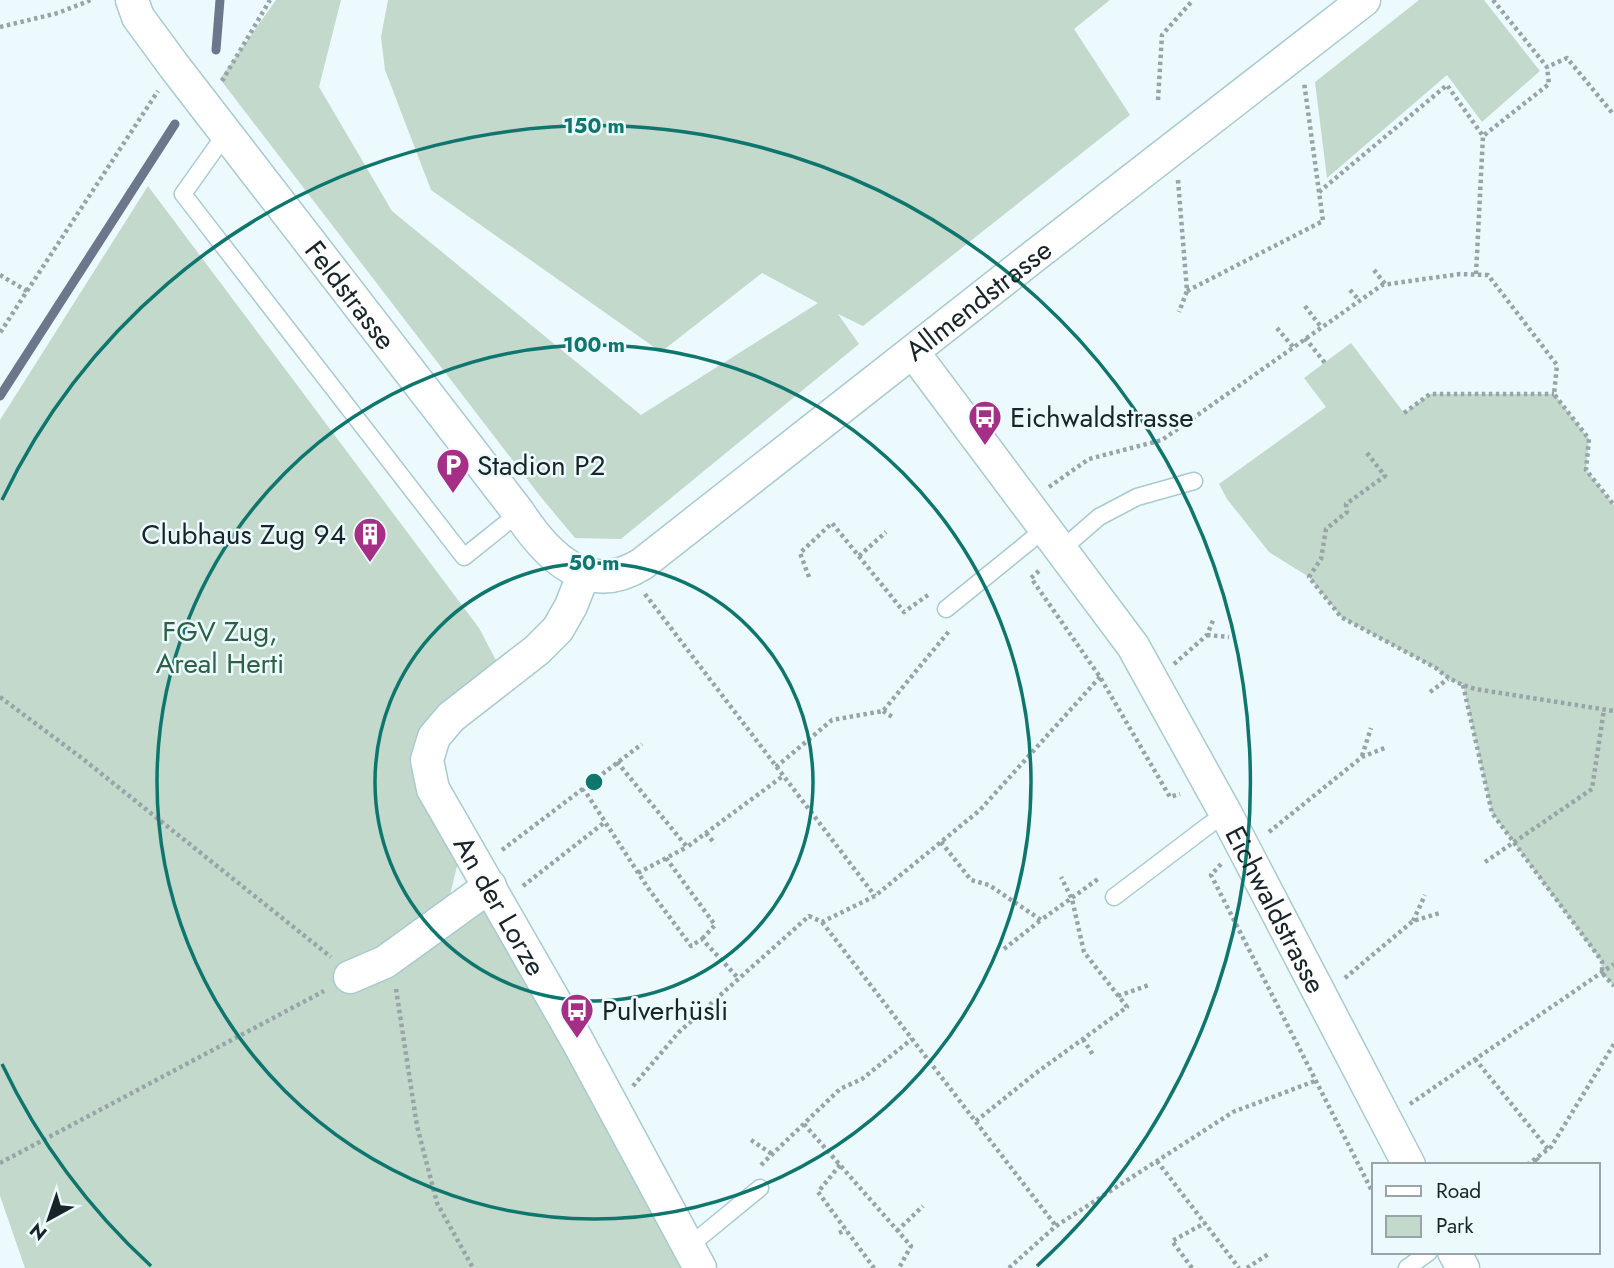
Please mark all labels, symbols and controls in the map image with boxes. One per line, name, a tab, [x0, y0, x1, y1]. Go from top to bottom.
text: 150 m	[563, 111, 625, 141]
street label: Allmendstrasse	[896, 229, 1060, 371]
street label: Feldstrasse	[295, 232, 406, 358]
text: 100 m	[563, 330, 625, 360]
place label: Eichwaldstrasse	[1010, 397, 1194, 438]
bus stop icon: Eichwaldstrasse	[966, 398, 1004, 447]
place label: Stadion P2	[477, 445, 605, 486]
parking icon: Stadion P2	[434, 446, 472, 495]
place label: Clubhaus Zug 94	[141, 514, 346, 555]
building icon: Clubhaus Zug 94	[351, 515, 389, 564]
text: 50 m	[569, 548, 619, 578]
park label: FGV Zug, Areal Herti	[156, 611, 284, 684]
centre of rings	[582, 770, 606, 794]
street label: Eichwaldstrasse	[1215, 819, 1336, 1000]
street label: An der Lorze	[444, 828, 556, 983]
place label: Pulverhüsli	[602, 990, 728, 1031]
bus stop icon: Pulverhüsli	[558, 991, 596, 1040]
legend	[1372, 1163, 1600, 1254]
text: Road	[1436, 1176, 1481, 1206]
north arrow	[14, 1184, 84, 1254]
text: Park	[1436, 1211, 1474, 1241]
text: N	[24, 1216, 53, 1247]

